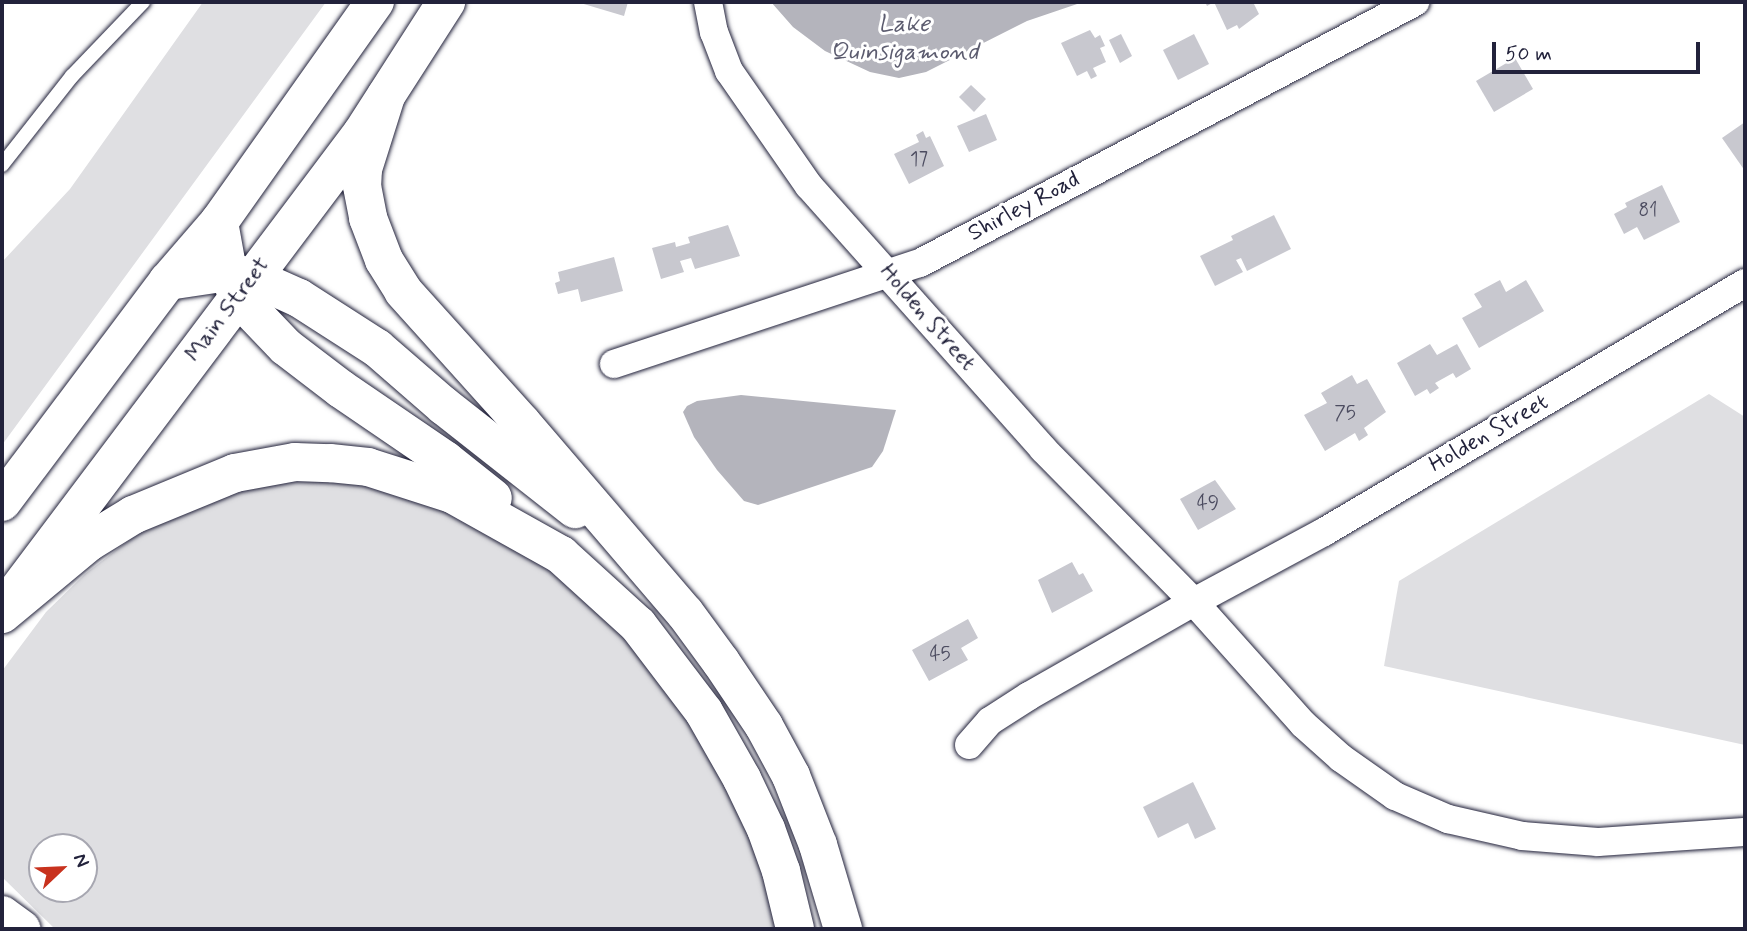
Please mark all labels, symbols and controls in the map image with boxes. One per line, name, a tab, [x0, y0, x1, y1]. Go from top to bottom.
water label: Lake Quinsigamond	[830, 11, 978, 67]
scale bar	[1495, 28, 1703, 72]
text: 50 m	[1505, 40, 1552, 68]
house number: 17	[910, 149, 928, 171]
street label: Shirley Road	[964, 166, 1084, 248]
house number: 81	[1639, 200, 1657, 222]
street label: Main Street	[180, 253, 276, 367]
street label: Holden Street	[872, 257, 982, 379]
street label: Holden Street	[1423, 388, 1555, 480]
house number: 75	[1334, 403, 1356, 425]
house number: 49	[1197, 493, 1219, 515]
house number: 45	[929, 644, 951, 666]
north arrow	[28, 833, 98, 903]
text: N	[67, 850, 95, 871]

